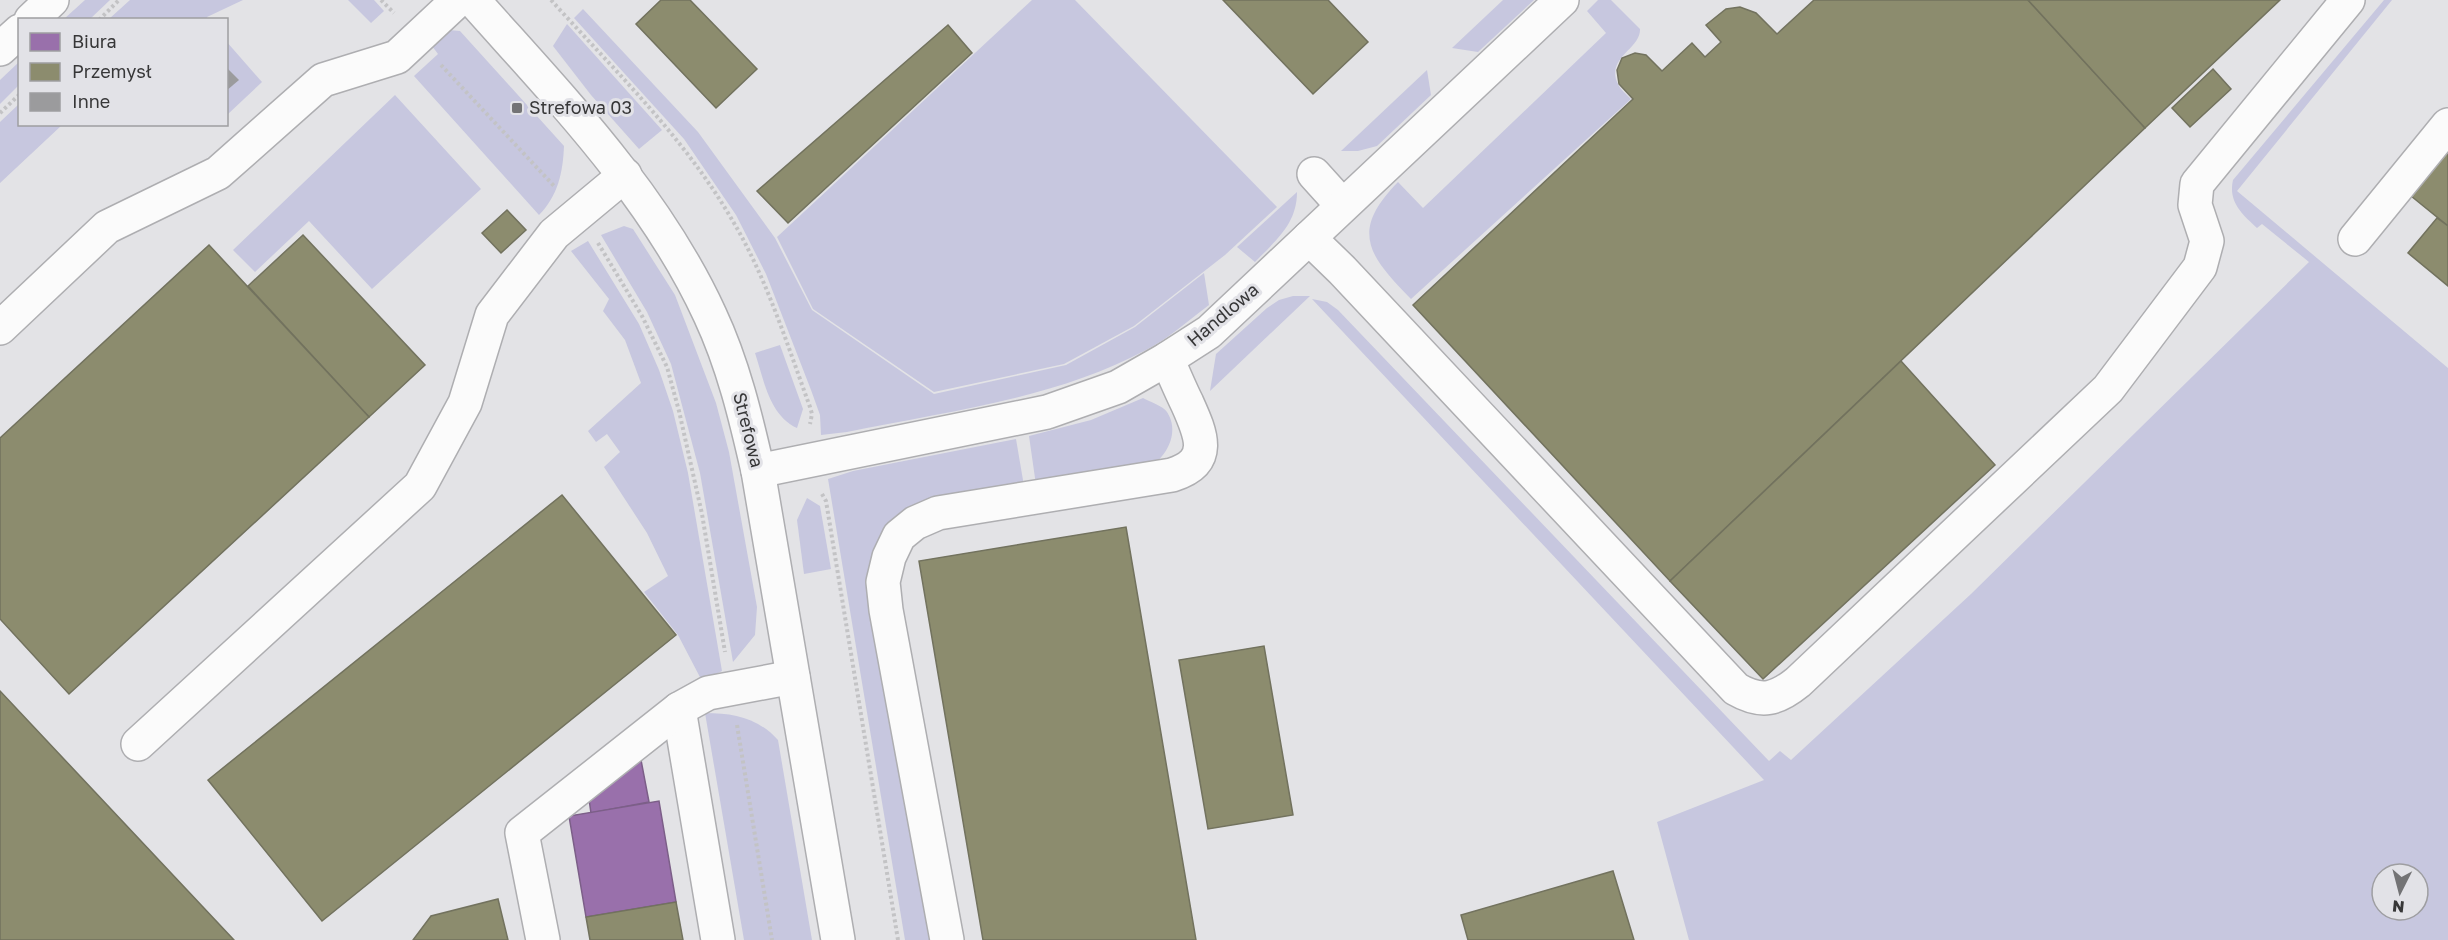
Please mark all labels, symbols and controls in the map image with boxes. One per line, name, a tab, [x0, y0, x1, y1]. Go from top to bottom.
legend	[18, 18, 228, 126]
text: Biura	[72, 30, 117, 52]
text: Przemysł	[72, 60, 152, 82]
text: Inne	[72, 90, 110, 112]
place label: Strefowa 03	[529, 96, 632, 118]
marker: Strefowa 03	[510, 101, 524, 115]
street label: Handlowa	[1182, 278, 1263, 350]
street label: Strefowa	[729, 390, 769, 470]
north arrow	[2370, 862, 2430, 922]
text: N	[2391, 896, 2406, 917]

